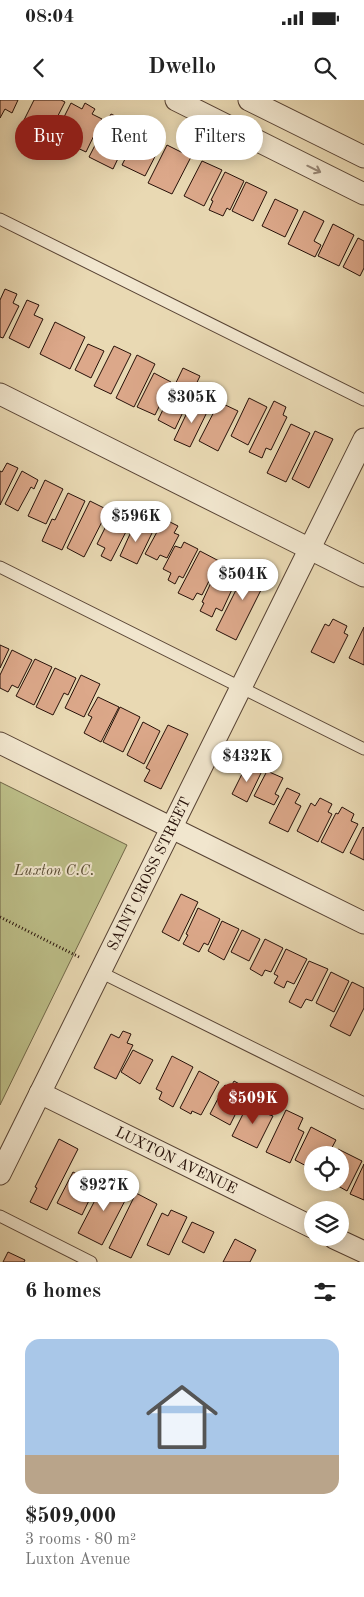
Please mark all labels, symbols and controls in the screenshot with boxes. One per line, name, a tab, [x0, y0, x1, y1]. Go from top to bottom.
text: 08:04	[25, 8, 74, 27]
icon: back	[25, 54, 53, 82]
icon: search	[311, 54, 339, 82]
text: Dwello	[148, 56, 216, 78]
chip: Buy	[15, 115, 83, 160]
chip: Rent	[93, 115, 166, 160]
chip: Filters	[176, 115, 263, 160]
one-way arrow	[306, 164, 321, 174]
pin: $305K	[157, 382, 227, 424]
text: $305K	[167, 390, 217, 406]
pin: $596K	[101, 500, 171, 543]
text: $596K	[111, 509, 161, 525]
pin: $504K	[208, 558, 278, 601]
text: $504K	[218, 567, 268, 583]
pin: $432K	[212, 740, 282, 783]
text: $432K	[222, 749, 272, 765]
street label: SAINT CROSS STREET	[106, 795, 194, 954]
park label: Luxton C.C.	[13, 864, 94, 879]
pin: $509K	[218, 1082, 288, 1125]
text: $509K	[228, 1091, 278, 1107]
street label: LUXTON AVENUE	[112, 1125, 239, 1198]
map controls	[304, 1146, 349, 1246]
button: locate	[304, 1146, 349, 1191]
pin: $927K	[69, 1170, 139, 1212]
text: $927K	[79, 1178, 129, 1194]
button: layers	[304, 1201, 349, 1246]
icon: filters	[311, 1278, 339, 1306]
text: 6 homes	[25, 1281, 101, 1302]
icon: home	[137, 1372, 227, 1462]
text: $509,000	[25, 1506, 116, 1527]
text: 3 rooms · 80 m²	[25, 1532, 136, 1548]
text: Luxton Avenue	[25, 1552, 130, 1568]

